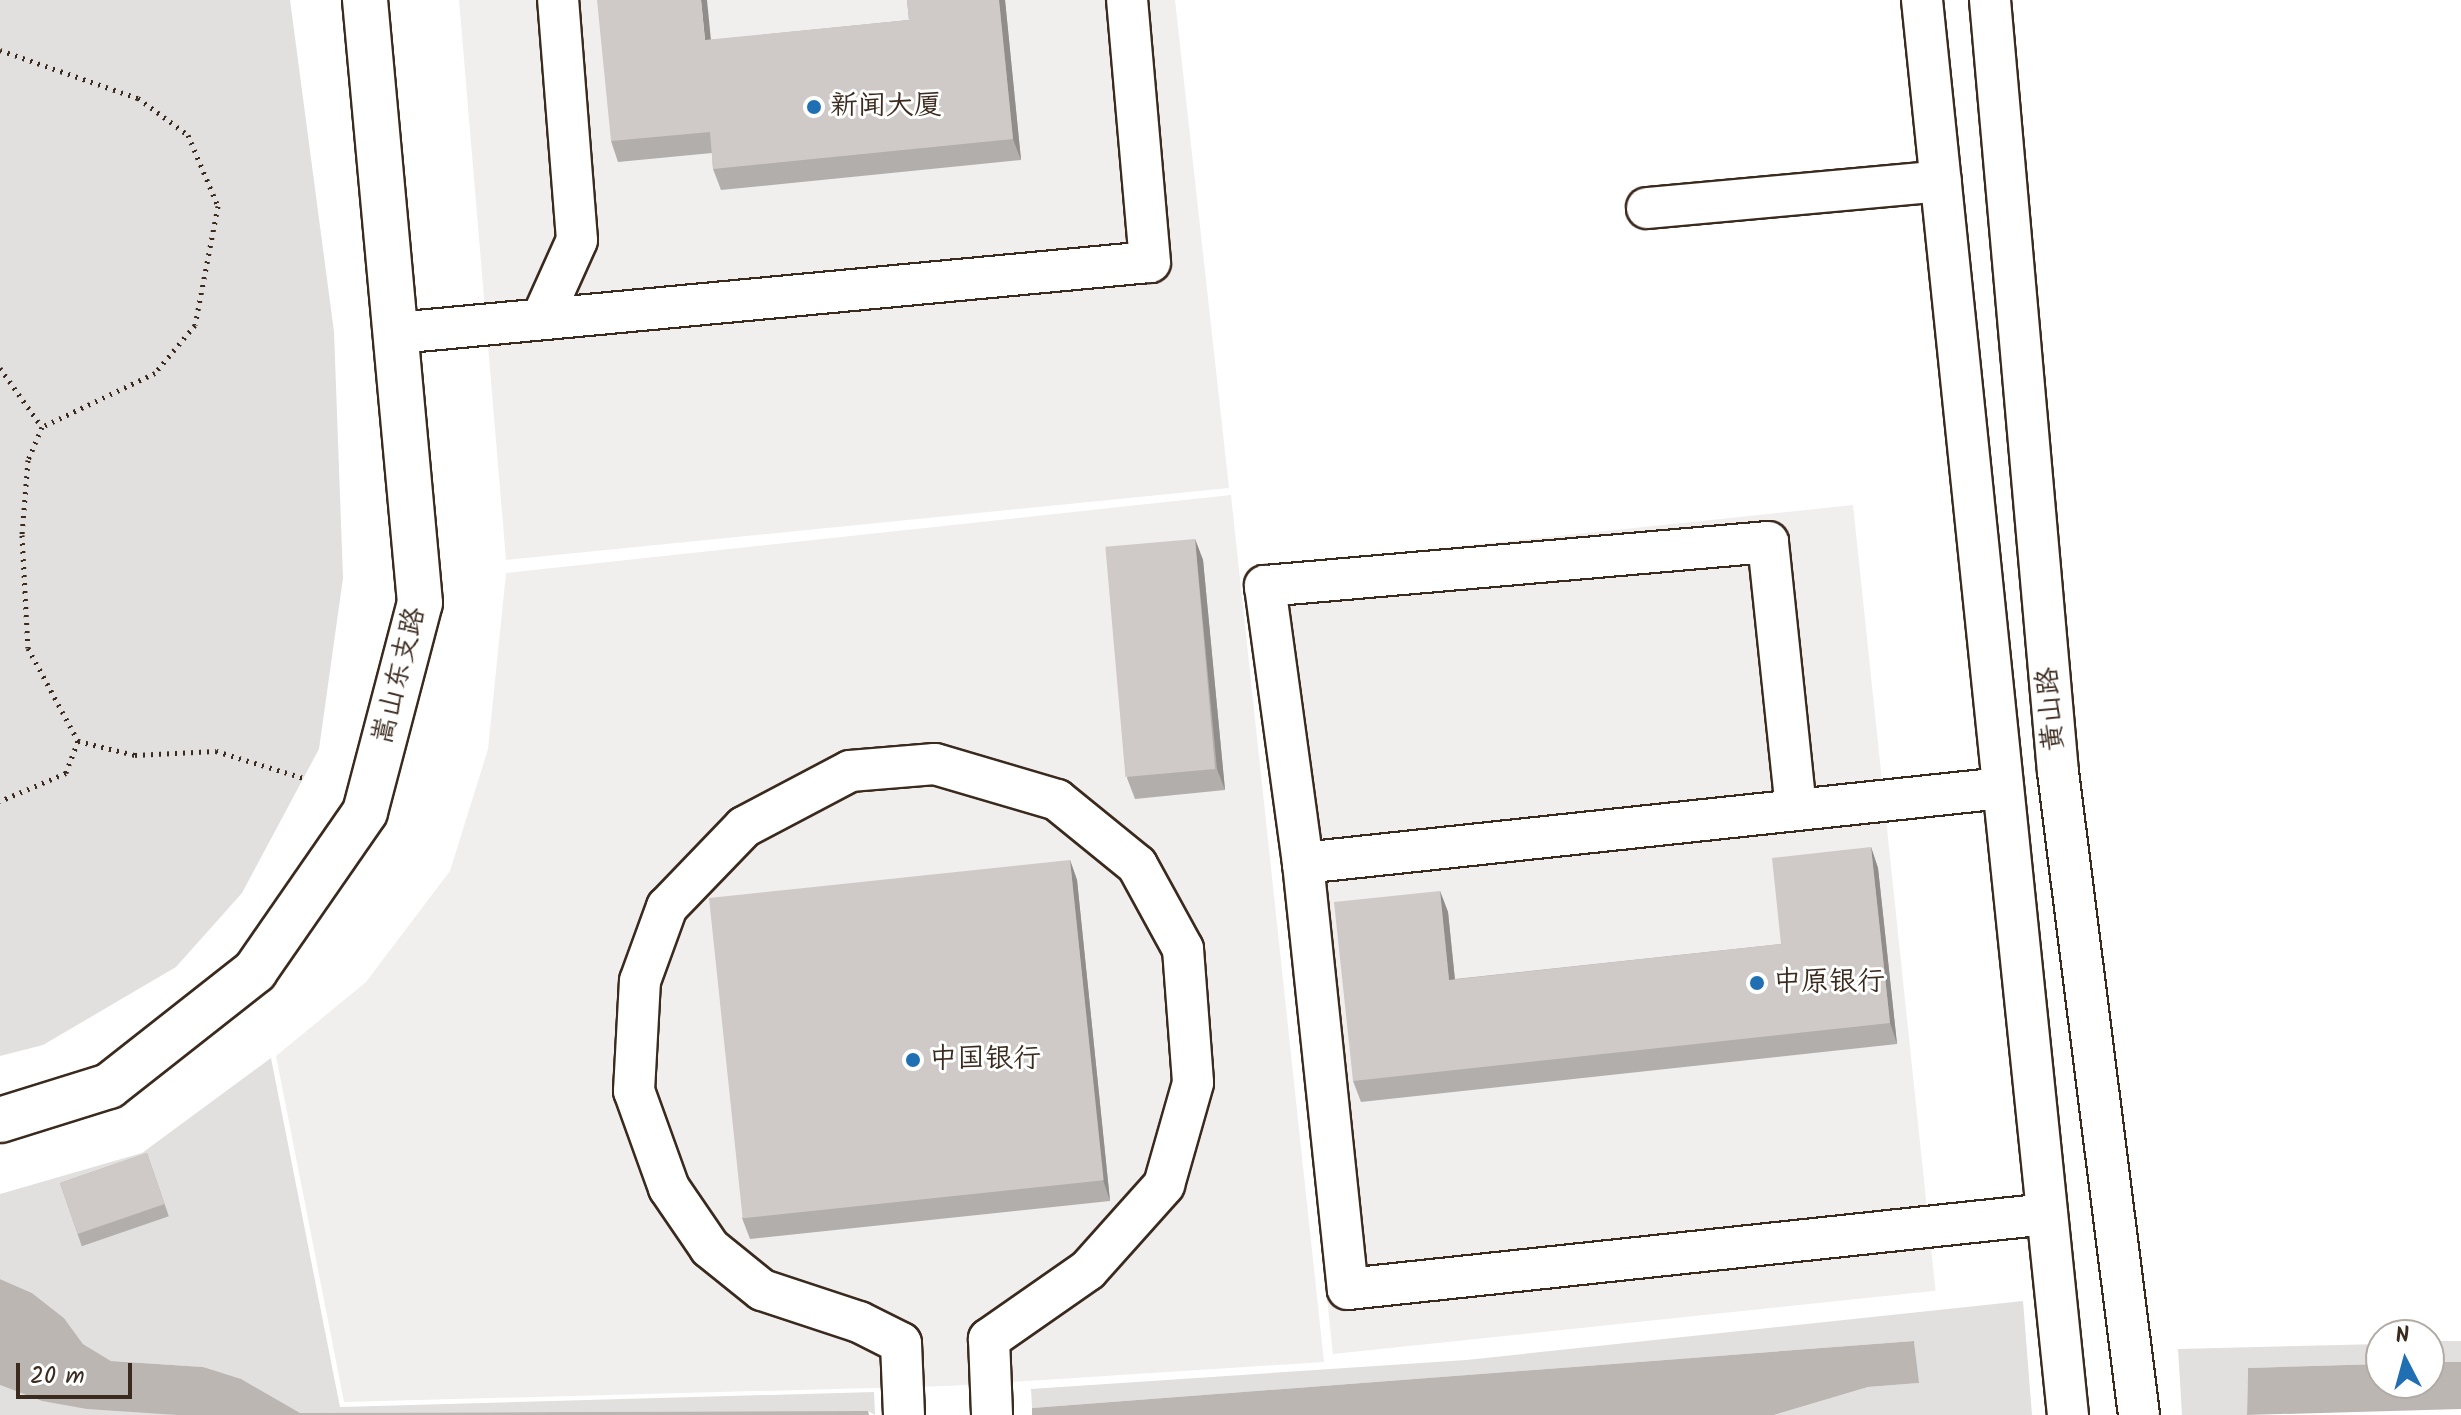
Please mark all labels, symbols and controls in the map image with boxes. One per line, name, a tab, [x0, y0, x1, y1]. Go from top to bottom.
place label: 新闻大厦	[830, 90, 942, 124]
marker: 新闻大厦	[805, 98, 823, 116]
street label: 嵩山东支路	[367, 604, 433, 748]
street label: 黄山路	[2032, 666, 2072, 752]
place label: 中原银行	[1773, 966, 1885, 1000]
marker: 中原银行	[1748, 974, 1766, 992]
place label: 中国银行	[929, 1043, 1041, 1077]
marker: 中国银行	[904, 1051, 922, 1069]
text: N	[2394, 1318, 2411, 1355]
north arrow	[2365, 1319, 2445, 1399]
scale bar	[20, 1347, 136, 1397]
text: 20 m	[30, 1357, 85, 1396]

